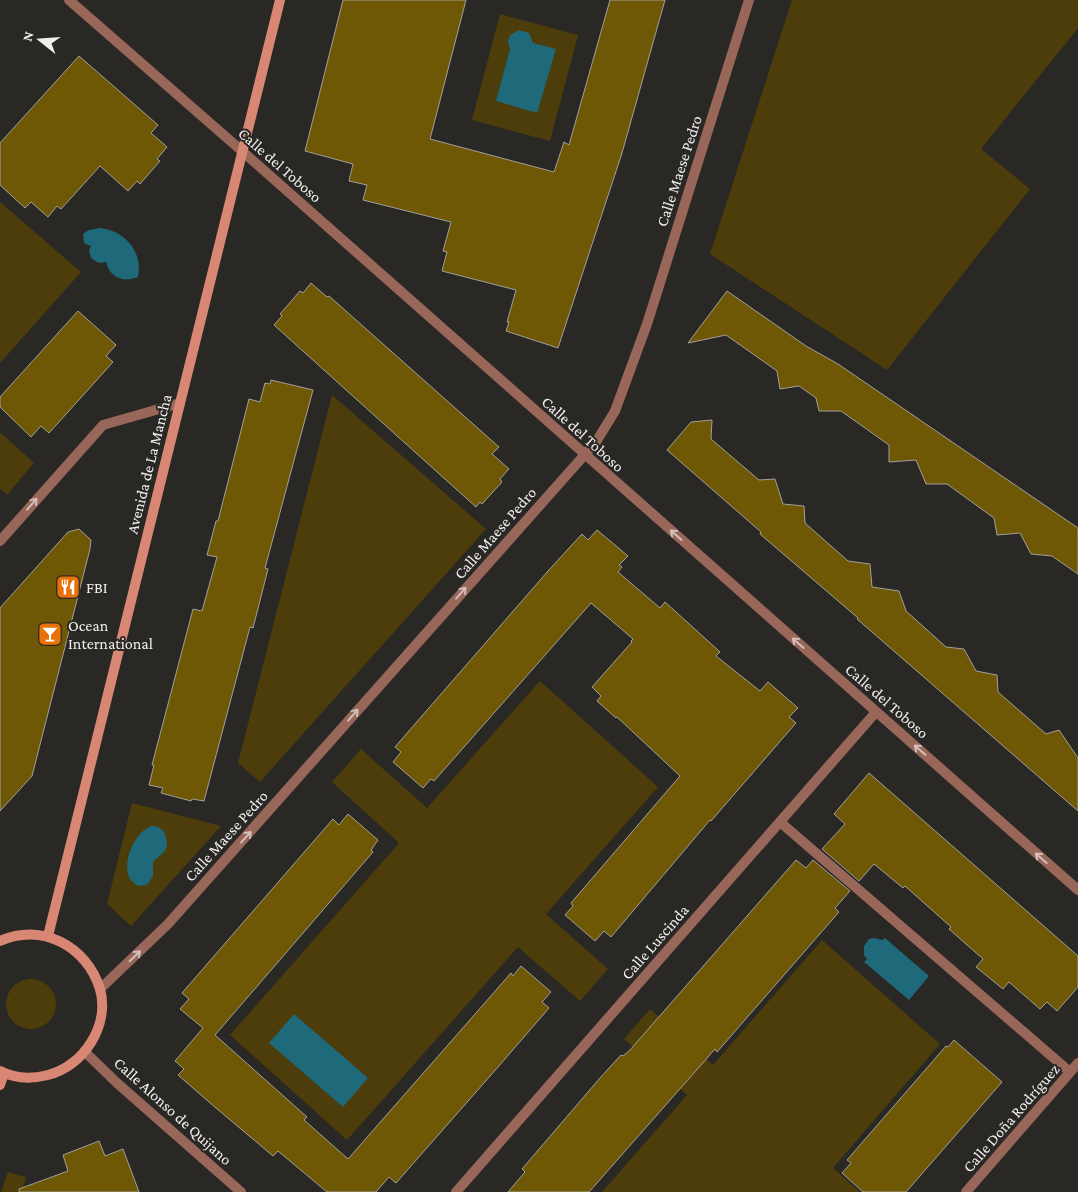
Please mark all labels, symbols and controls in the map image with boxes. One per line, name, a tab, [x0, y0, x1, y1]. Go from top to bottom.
north arrow	[15, 15, 65, 65]
text: N	[19, 29, 37, 43]
street label: Calle Maese Pedro	[653, 113, 705, 229]
street label: Calle del Toboso	[235, 124, 325, 206]
street label: Avenida de La Mancha	[123, 392, 175, 536]
street label: Calle del Toboso	[539, 393, 627, 475]
street label: Calle Maese Pedro	[451, 484, 539, 582]
one-way arrow	[26, 498, 37, 511]
one-way arrow	[669, 530, 682, 541]
restaurant icon: FBI	[55, 574, 81, 600]
place label: FBI	[86, 579, 108, 596]
one-way arrow	[455, 587, 467, 600]
place label: Ocean International	[68, 617, 153, 652]
bar icon: Ocean International	[37, 621, 63, 647]
one-way arrow	[791, 637, 804, 648]
street label: Calle del Toboso	[842, 660, 932, 742]
one-way arrow	[348, 709, 359, 722]
one-way arrow	[913, 744, 926, 756]
street label: Calle Maese Pedro	[181, 787, 271, 885]
one-way arrow	[240, 830, 251, 843]
one-way arrow	[1035, 852, 1048, 863]
street label: Calle Luscinda	[618, 901, 692, 983]
one-way arrow	[129, 950, 141, 962]
street label: Calle Alonso de Quijano	[110, 1054, 235, 1169]
street label: Calle Doña Rodríguez	[959, 1060, 1063, 1176]

